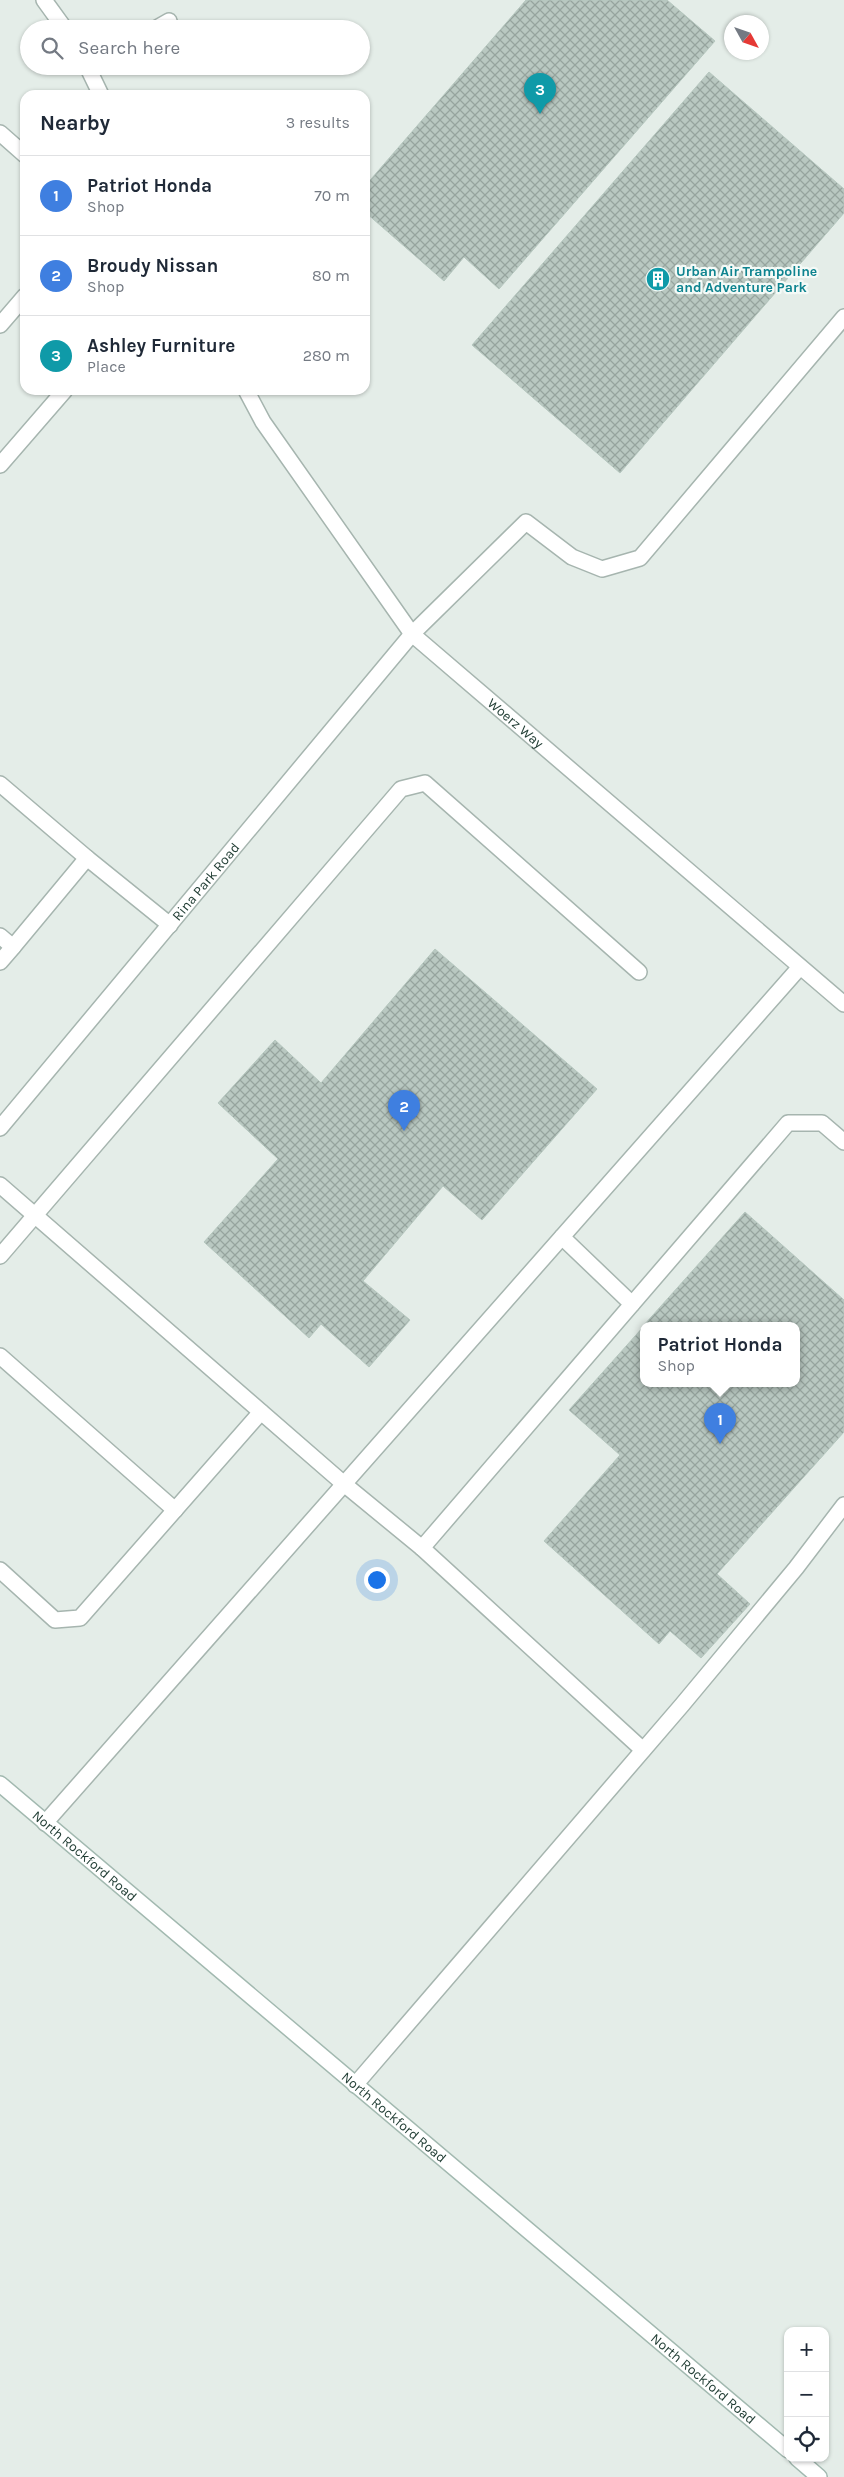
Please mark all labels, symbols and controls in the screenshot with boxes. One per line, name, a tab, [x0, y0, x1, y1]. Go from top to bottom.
north arrow	[724, 15, 769, 60]
search box	[20, 20, 370, 75]
icon: search	[38, 34, 66, 62]
text: Search here	[78, 37, 180, 59]
pin: 3	[524, 73, 556, 114]
text: Nearby	[40, 111, 110, 135]
text: 3 results	[286, 113, 350, 132]
text: Patriot Honda	[87, 175, 212, 197]
text: 1	[53, 186, 59, 205]
text: 70 m	[314, 186, 350, 205]
text: Shop	[87, 197, 124, 216]
text: Broudy Nissan	[87, 255, 218, 277]
place label: Urban Air Trampoline and Adventure Park	[676, 263, 817, 296]
text: 2	[51, 266, 61, 285]
text: 80 m	[312, 266, 350, 285]
building icon: Urban Air Trampoline and Adventure Park	[645, 266, 671, 292]
text: Shop	[87, 277, 124, 296]
text: Ashley Furniture	[87, 335, 235, 357]
text: 3	[51, 346, 61, 365]
text: 280 m	[303, 346, 350, 365]
text: Place	[87, 357, 126, 376]
street label: Woerz Way	[484, 695, 547, 752]
street label: Rina Park Road	[169, 839, 243, 924]
pin: 2	[388, 1090, 420, 1131]
popup	[640, 1322, 800, 1387]
text: Patriot Honda	[657, 1334, 783, 1356]
text: Shop	[657, 1356, 695, 1375]
pin: 1	[704, 1403, 736, 1444]
your location	[364, 1567, 390, 1593]
street label: North Rockford Road	[29, 1807, 140, 1905]
street label: North Rockford Road	[338, 2068, 450, 2167]
map controls	[784, 2327, 829, 2462]
button: +	[784, 2327, 829, 2372]
street label: North Rockford Road	[647, 2330, 759, 2428]
button: −	[784, 2372, 829, 2417]
button: locate	[784, 2417, 829, 2462]

